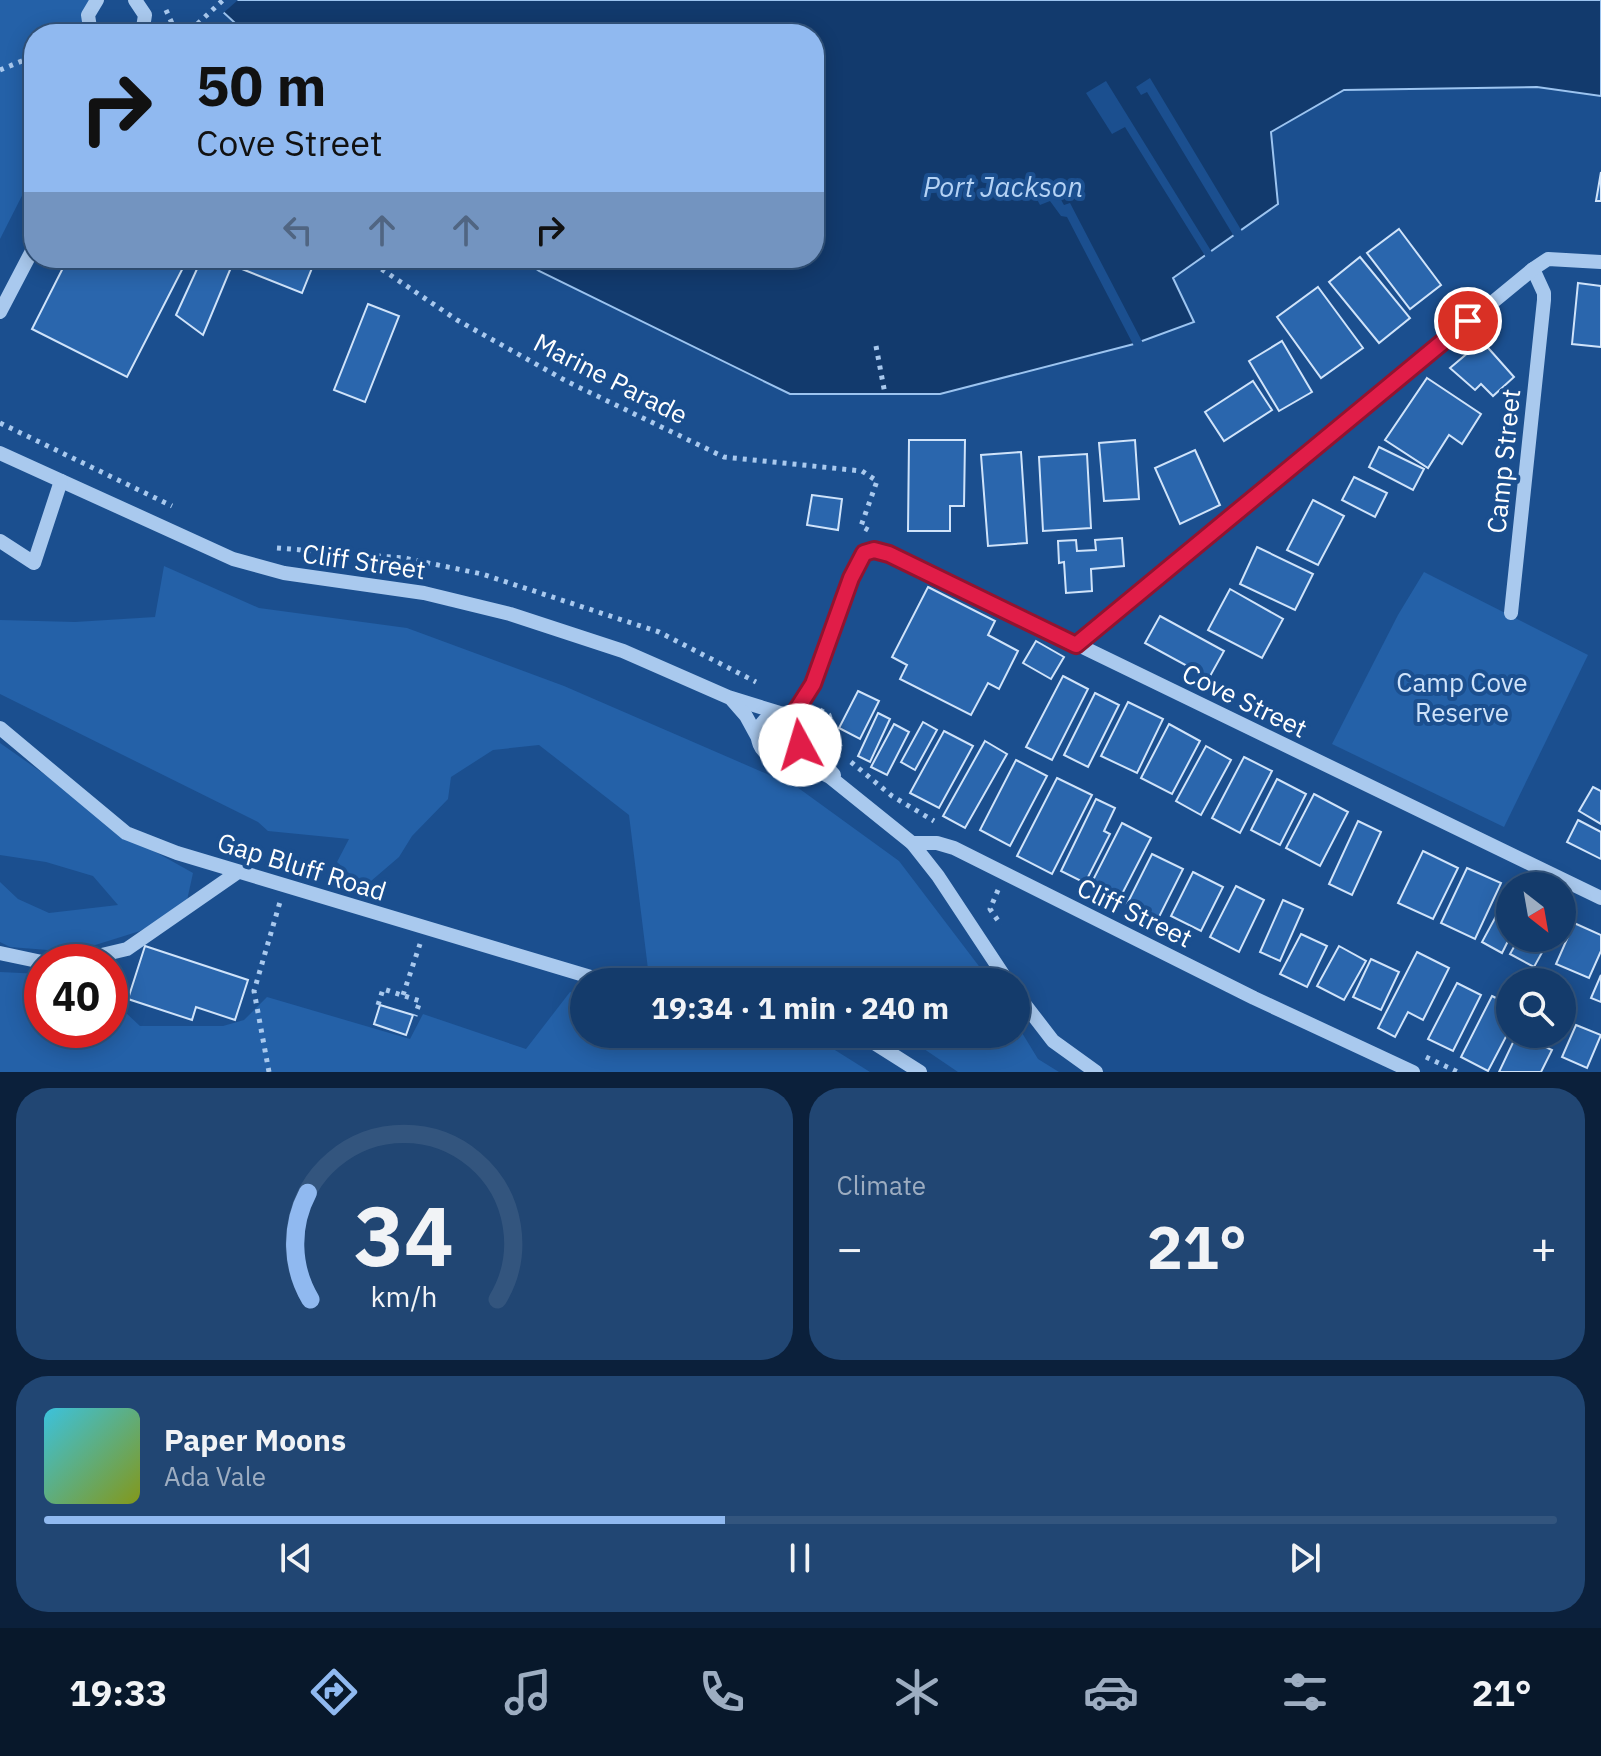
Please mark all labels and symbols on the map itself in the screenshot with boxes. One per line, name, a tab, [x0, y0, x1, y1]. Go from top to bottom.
water label: Port Jackson	[923, 168, 1083, 205]
pin	[1434, 287, 1502, 355]
street label: Marine Parade	[528, 325, 694, 431]
street label: Camp Street	[1479, 387, 1527, 535]
street label: Cliff Street	[300, 536, 428, 586]
street label: Cove Street	[1177, 655, 1313, 745]
park label: Camp Cove Reserve	[1396, 665, 1528, 729]
position arrow	[758, 703, 842, 787]
street label: Gap Bluff Road	[213, 824, 391, 908]
street label: Cliff Street	[1072, 870, 1198, 954]
north arrow	[1496, 872, 1576, 952]
speed limit sign: 40	[24, 944, 128, 1048]

